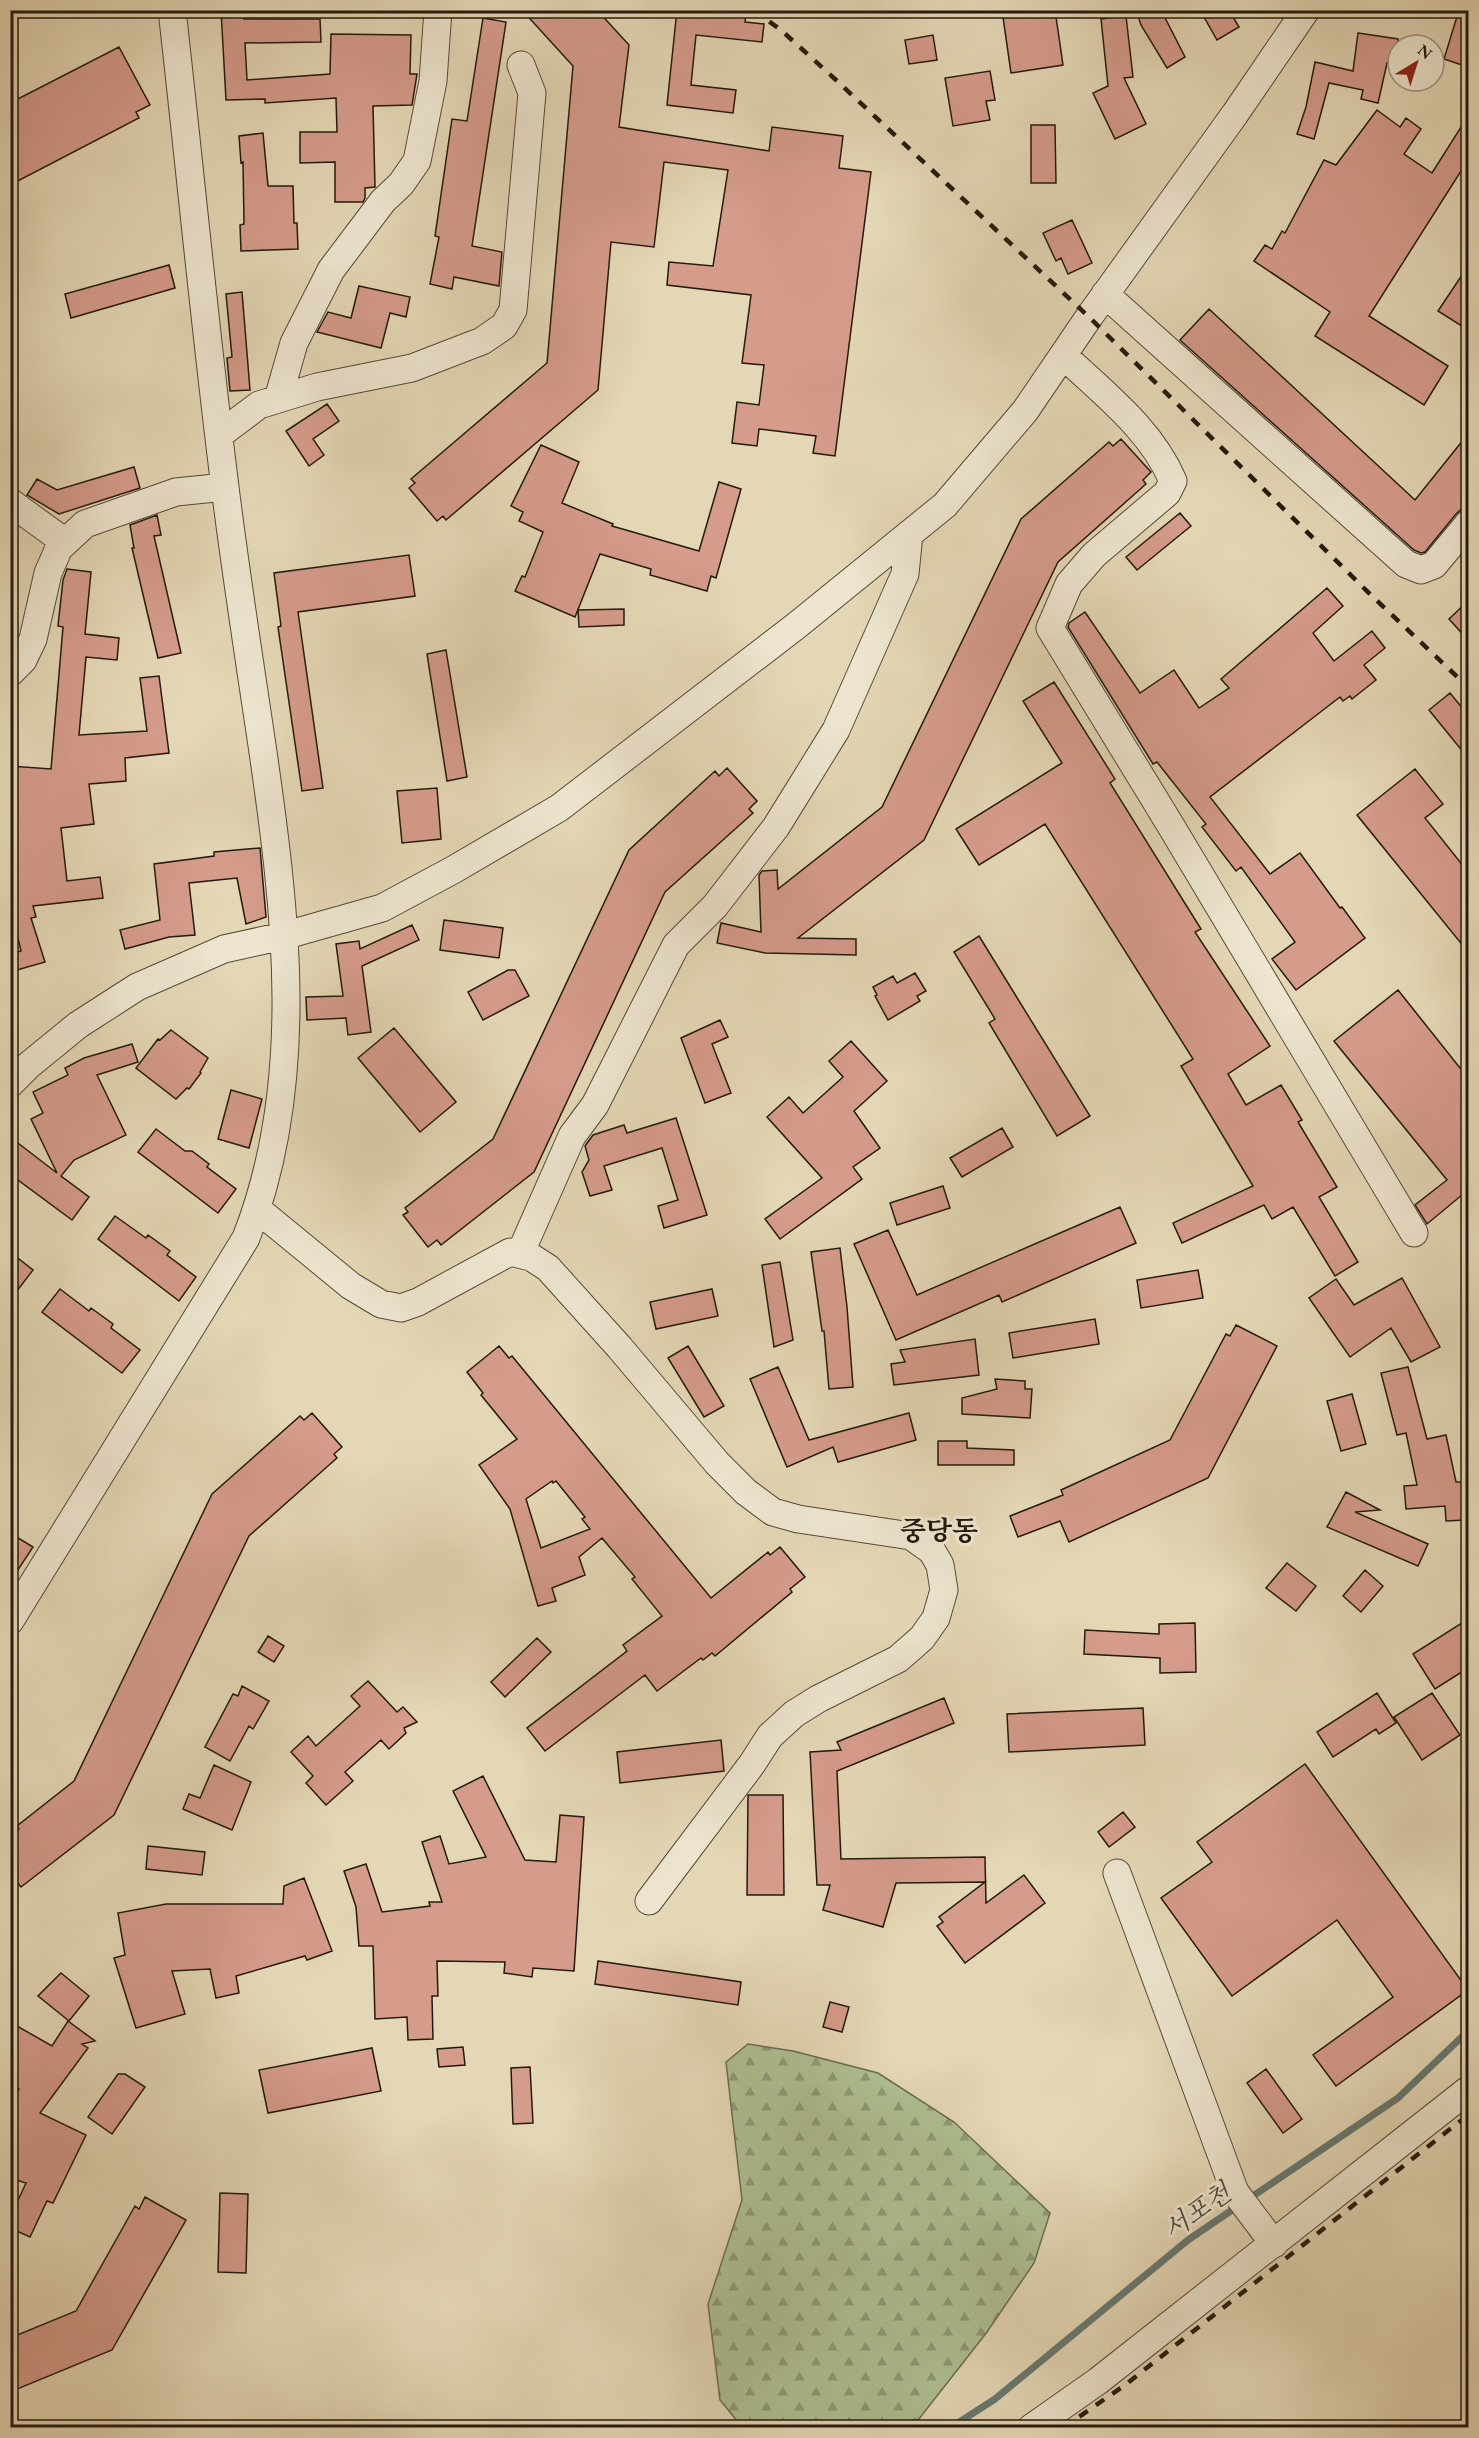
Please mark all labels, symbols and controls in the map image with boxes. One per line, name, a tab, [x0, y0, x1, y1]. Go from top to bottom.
north arrow	[1386, 33, 1446, 93]
text: N	[1413, 39, 1437, 64]
district label: 중당동	[900, 1513, 978, 1548]
water label: 서포천	[1156, 2174, 1239, 2247]

